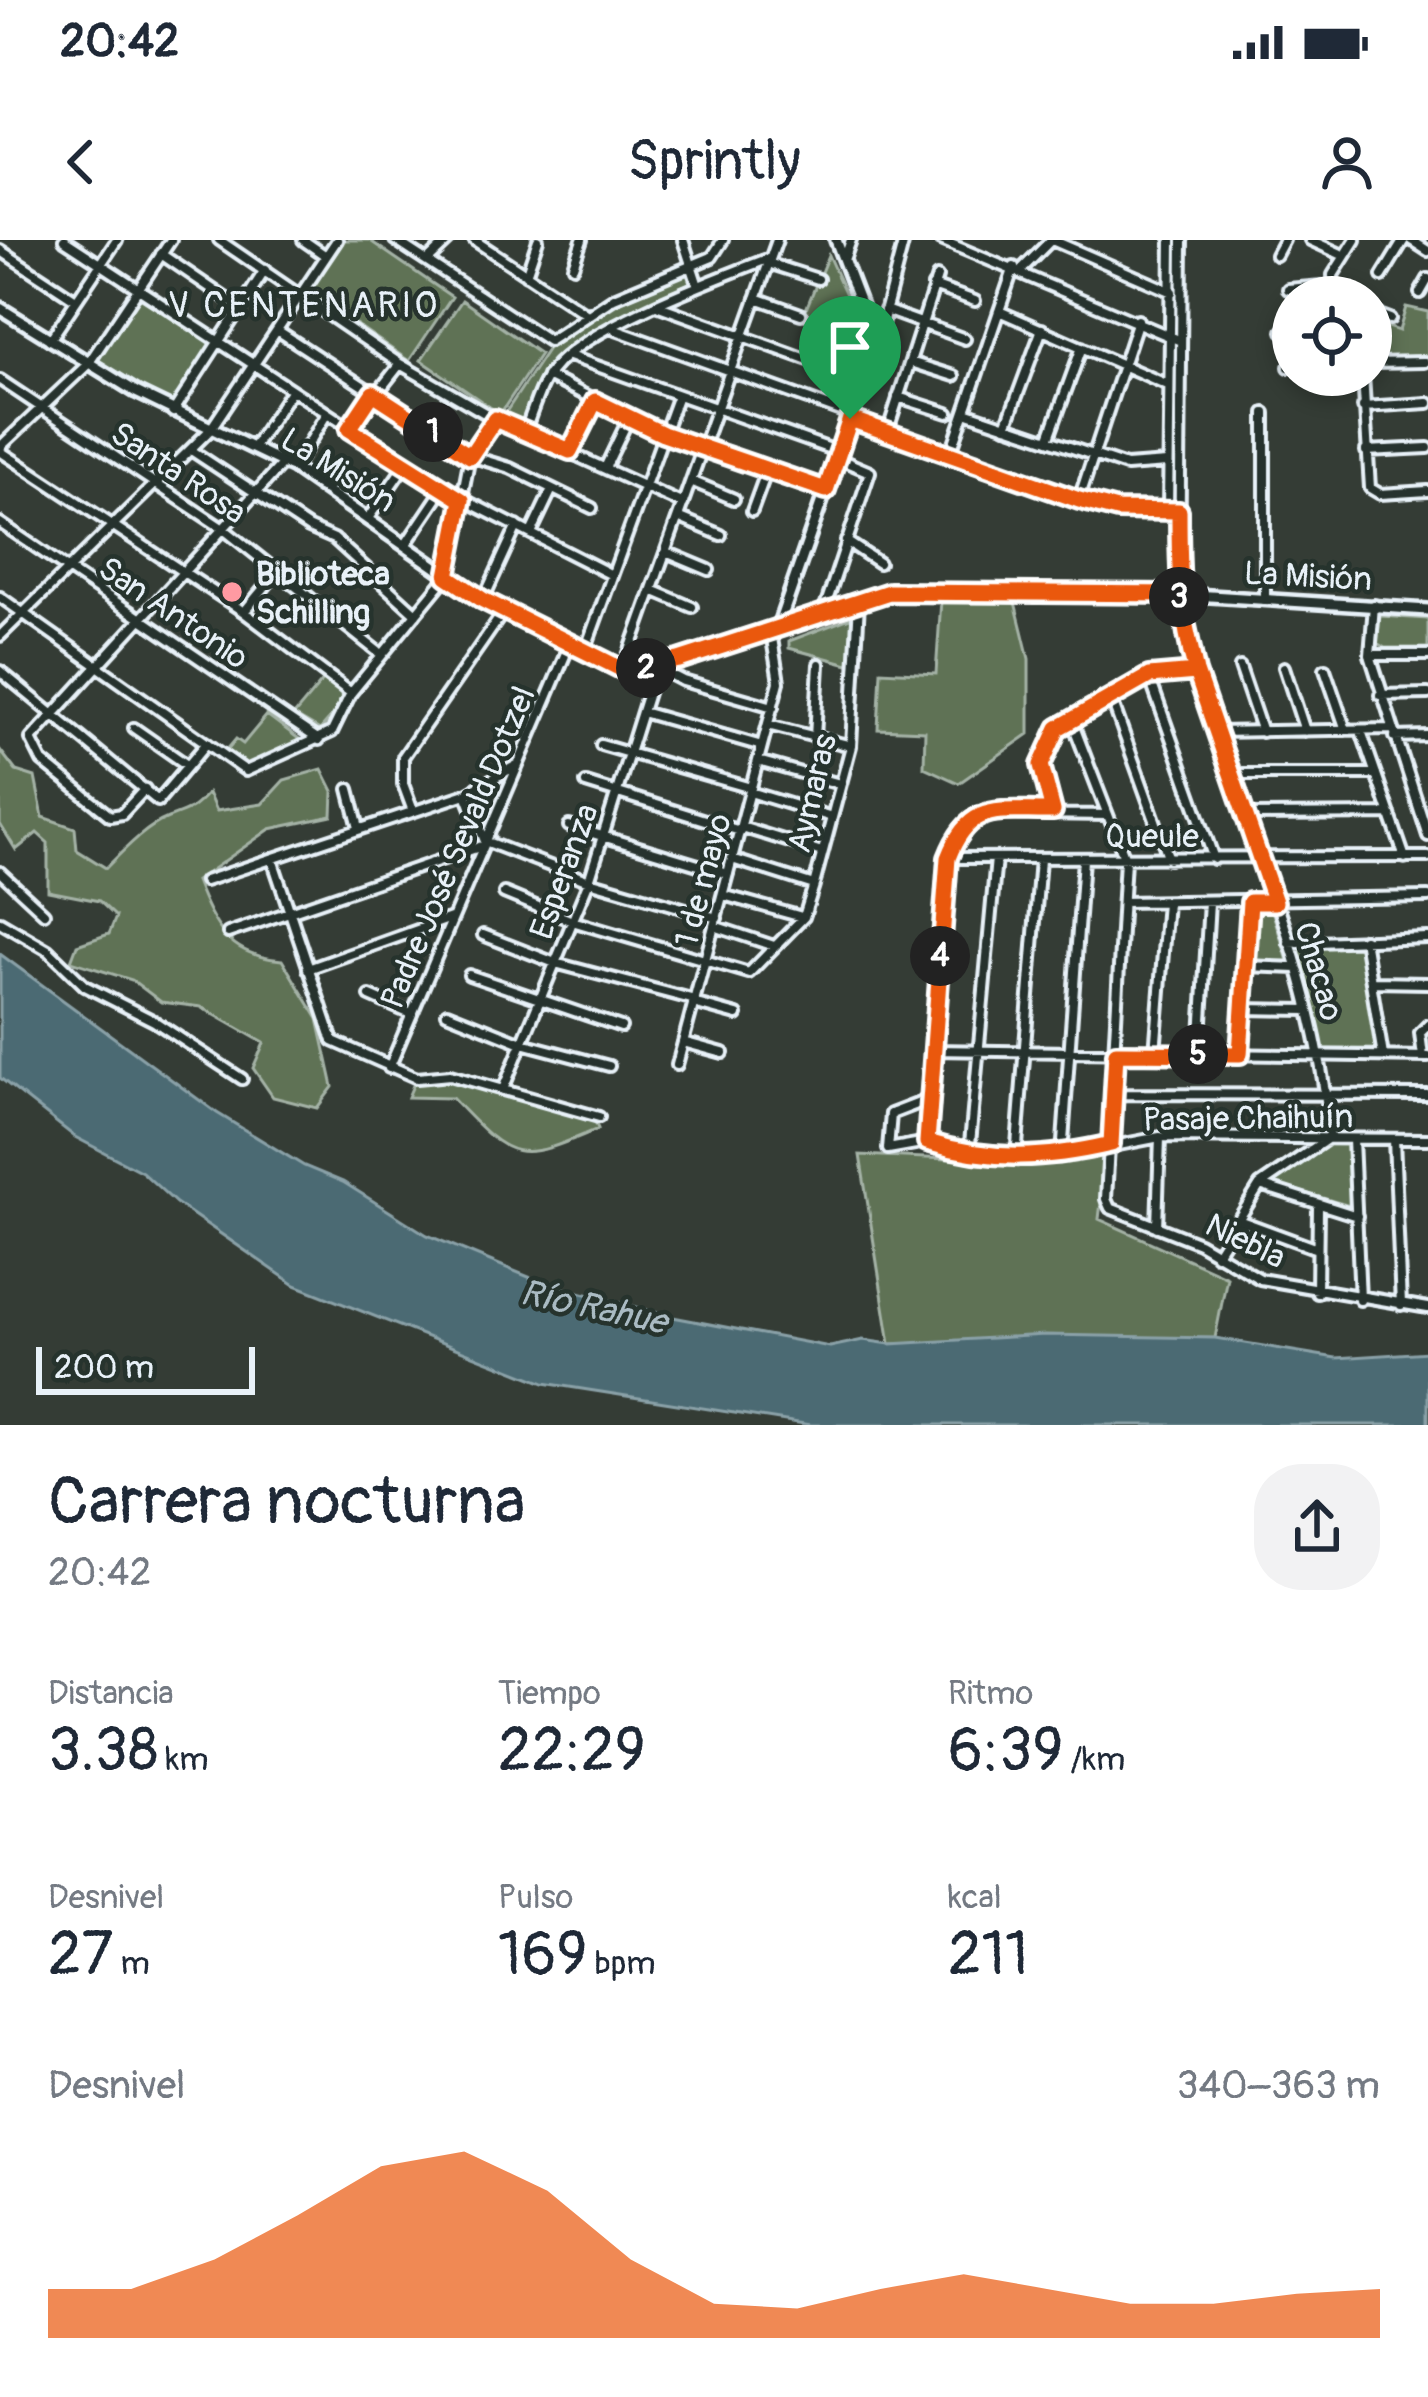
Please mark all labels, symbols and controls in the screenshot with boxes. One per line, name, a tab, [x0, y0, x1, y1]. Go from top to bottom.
text: 20:42	[60, 14, 179, 70]
text: Sprintly	[627, 128, 801, 196]
icon: back	[48, 129, 114, 195]
icon: person	[1314, 129, 1380, 195]
map controls	[1272, 276, 1392, 396]
button: locate	[1272, 276, 1392, 396]
district label: V CENTENARIO	[168, 283, 440, 328]
pin	[799, 296, 901, 419]
icon: arrive	[817, 314, 883, 380]
pin: 1	[403, 402, 463, 462]
text: 1	[427, 411, 439, 452]
street label: Santa Rosa	[103, 413, 254, 533]
street label: La Misión	[273, 419, 403, 522]
street label: San Antonio	[90, 548, 256, 678]
street label: La Misión	[1243, 553, 1373, 600]
place label: Biblioteca Schilling	[256, 554, 390, 633]
pin: 3	[1149, 567, 1209, 627]
text: 3	[1170, 576, 1188, 617]
marker: Biblioteca Schilling	[219, 579, 245, 605]
pin: 2	[616, 638, 676, 698]
text: 2	[637, 647, 655, 688]
street label: Padre José Sevald Dotzel	[372, 680, 545, 1015]
street label: Aymaras	[779, 730, 846, 857]
street label: Esperanza	[521, 798, 608, 945]
street label: 1 de mayo	[666, 809, 741, 952]
street label: Queule	[1105, 816, 1199, 857]
street label: Chacao	[1285, 917, 1352, 1026]
pin: 4	[910, 926, 970, 986]
text: 4	[930, 935, 950, 976]
pin: 5	[1168, 1024, 1228, 1084]
text: 5	[1189, 1033, 1207, 1074]
street label: Pasaje Chaihuín	[1142, 1096, 1354, 1141]
street label: Niebla	[1199, 1205, 1292, 1278]
water label: Río Rahue	[516, 1270, 674, 1346]
scale bar	[36, 1341, 255, 1394]
text: 200 m	[54, 1347, 154, 1388]
text: Carrera nocturna	[48, 1461, 525, 1544]
button: share	[1254, 1464, 1380, 1590]
text: 20:42	[48, 1548, 151, 1597]
text: Distancia	[48, 1673, 174, 1714]
text: Tiempo	[498, 1673, 601, 1714]
text: Ritmo	[948, 1673, 1033, 1714]
text: 3.38	[48, 1714, 158, 1789]
text: 22:29	[498, 1714, 646, 1789]
text: 6:39	[948, 1714, 1063, 1789]
text: km	[158, 1739, 209, 1780]
text: /km	[1063, 1739, 1125, 1780]
text: Desnivel	[48, 1877, 164, 1918]
text: Pulso	[498, 1877, 573, 1918]
text: kcal	[948, 1877, 1002, 1918]
text: 27	[48, 1918, 113, 1993]
text: 169	[498, 1918, 587, 1993]
text: 211	[948, 1918, 1028, 1993]
text: m	[113, 1943, 150, 1984]
text: bpm	[587, 1943, 656, 1984]
text: Desnivel	[48, 2061, 185, 2110]
text: 340–363 m	[1177, 2061, 1380, 2110]

